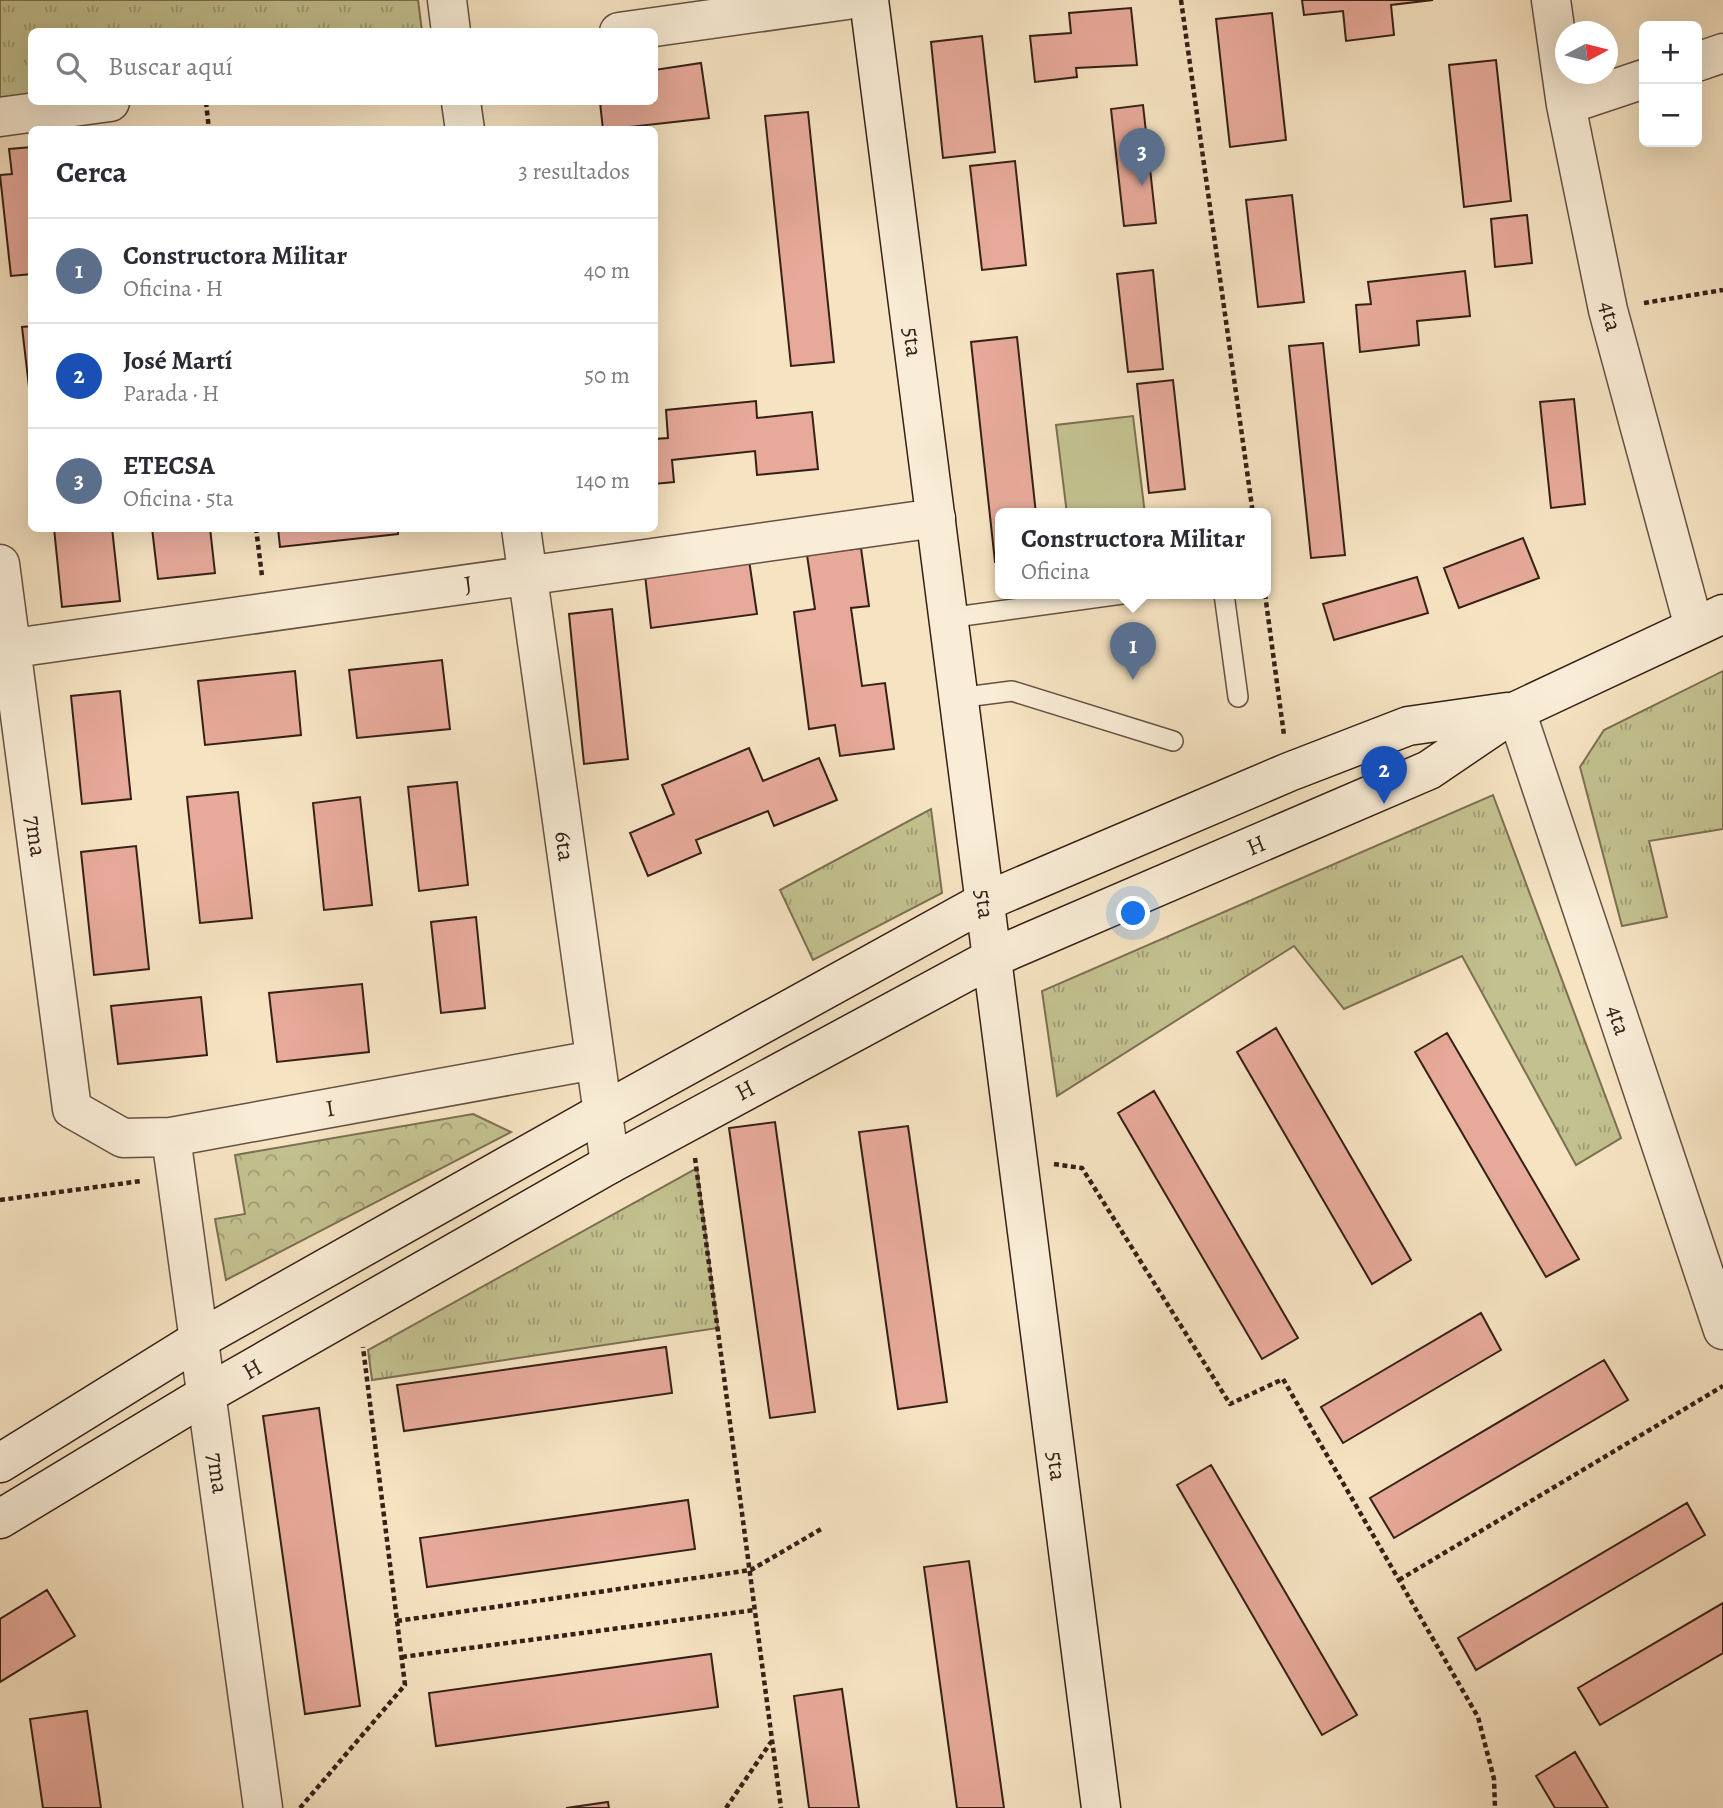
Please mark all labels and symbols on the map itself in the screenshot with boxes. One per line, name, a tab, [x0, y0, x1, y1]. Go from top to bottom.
north arrow	[1555, 21, 1618, 84]
pin: 3	[1119, 128, 1165, 186]
street label: 4ta	[1592, 298, 1630, 335]
street label: 5ta	[895, 325, 931, 359]
street label: J	[462, 568, 474, 600]
pin: 1	[1110, 622, 1156, 680]
pin: 2	[1361, 746, 1407, 804]
street label: 7ma	[17, 813, 55, 859]
street label: H	[1241, 827, 1271, 863]
street label: 6ta	[547, 829, 583, 864]
street label: 5ta	[967, 887, 1003, 921]
your location	[1116, 896, 1150, 930]
street label: 4ta	[1599, 1001, 1639, 1040]
street label: H	[729, 1072, 761, 1108]
street label: I	[323, 1091, 337, 1125]
street label: H	[236, 1351, 268, 1387]
street label: 5ta	[1039, 1449, 1075, 1483]
street label: 7ma	[199, 1450, 237, 1496]

